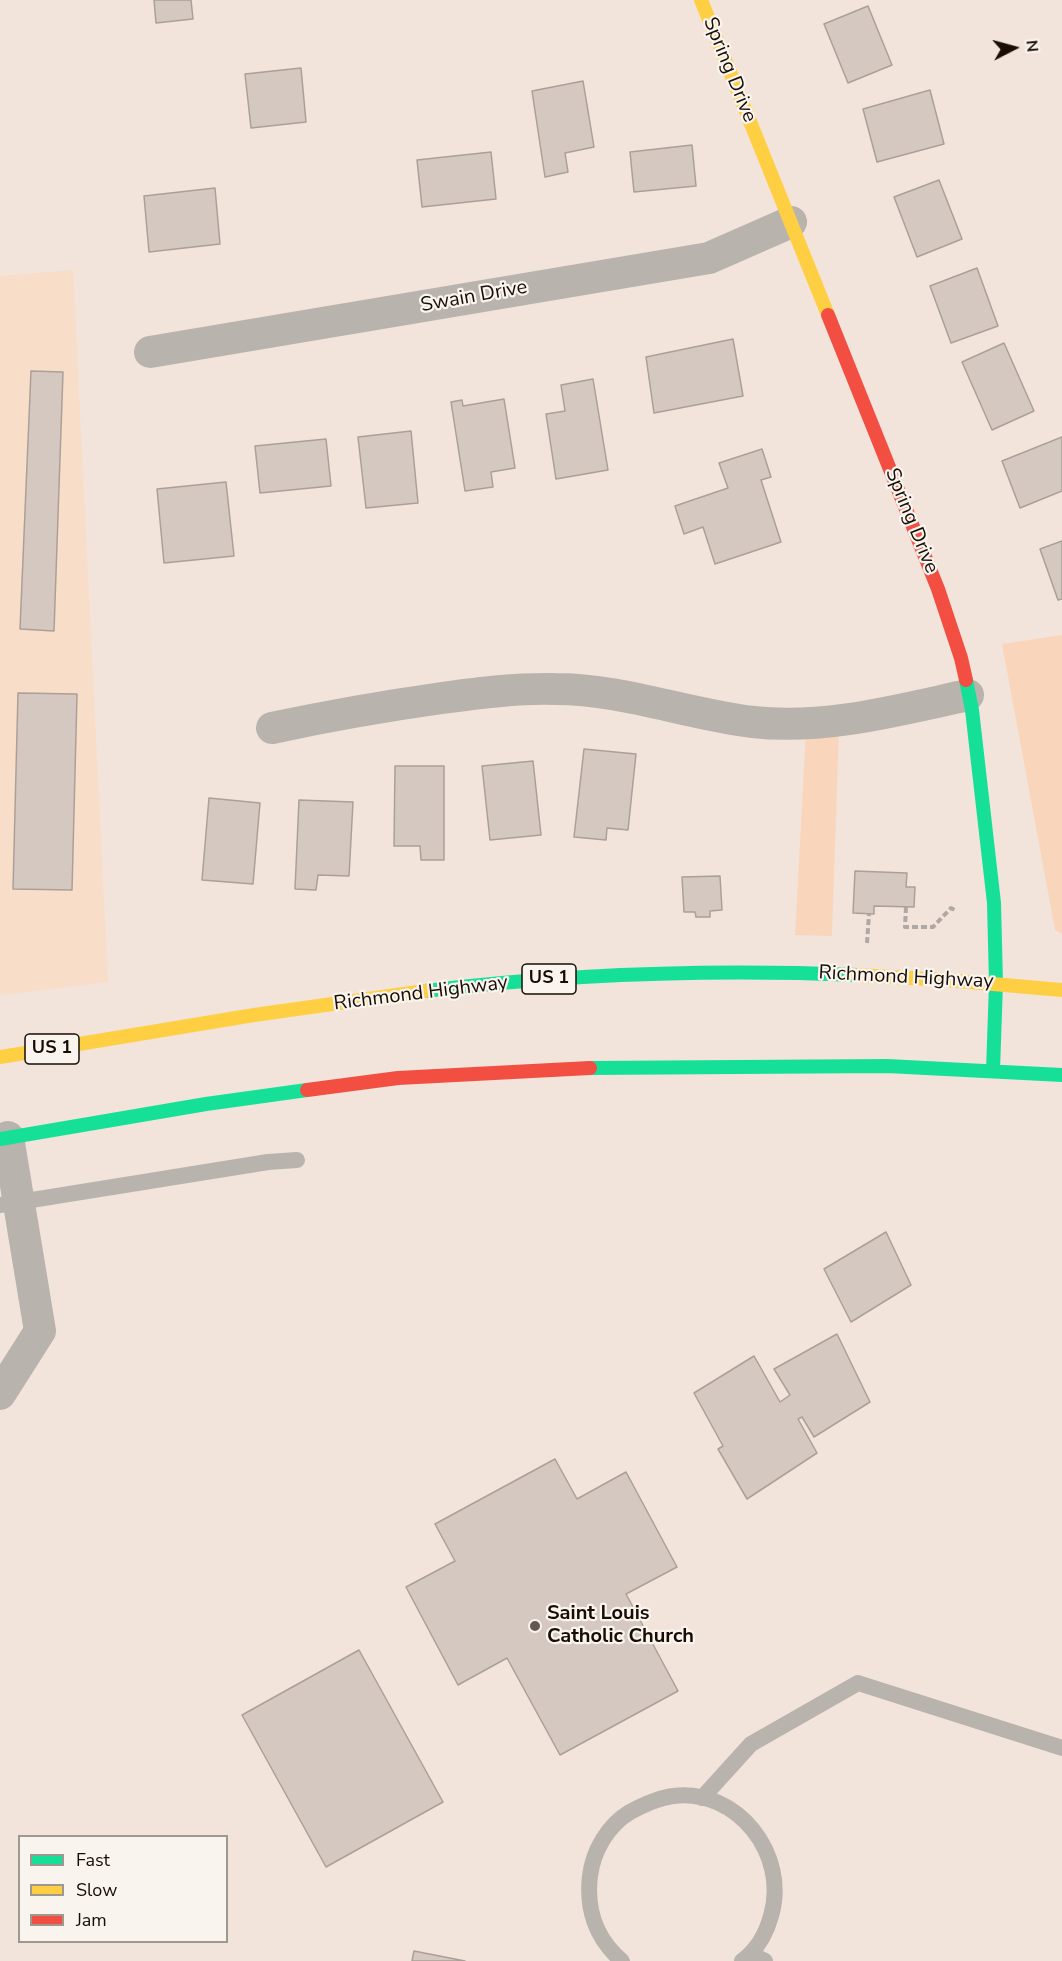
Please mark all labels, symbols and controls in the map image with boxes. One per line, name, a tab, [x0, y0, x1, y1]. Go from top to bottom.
street label: Spring Drive	[697, 14, 761, 126]
north arrow	[984, 18, 1044, 78]
text: N	[1020, 39, 1043, 53]
street label: Swain Drive	[419, 276, 529, 318]
street label: Spring Drive	[879, 465, 943, 577]
street label: Richmond Highway	[818, 961, 994, 995]
road number: US 1	[522, 964, 576, 994]
street label: Richmond Highway	[333, 971, 509, 1017]
road number: US 1	[25, 1034, 79, 1064]
place label: Saint Louis Catholic Church	[547, 1602, 694, 1649]
marker: Saint Louis Catholic Church	[528, 1619, 542, 1633]
legend	[18, 1835, 228, 1943]
text: Fast	[76, 1848, 110, 1872]
text: Slow	[76, 1878, 117, 1902]
text: Jam	[76, 1908, 107, 1932]

